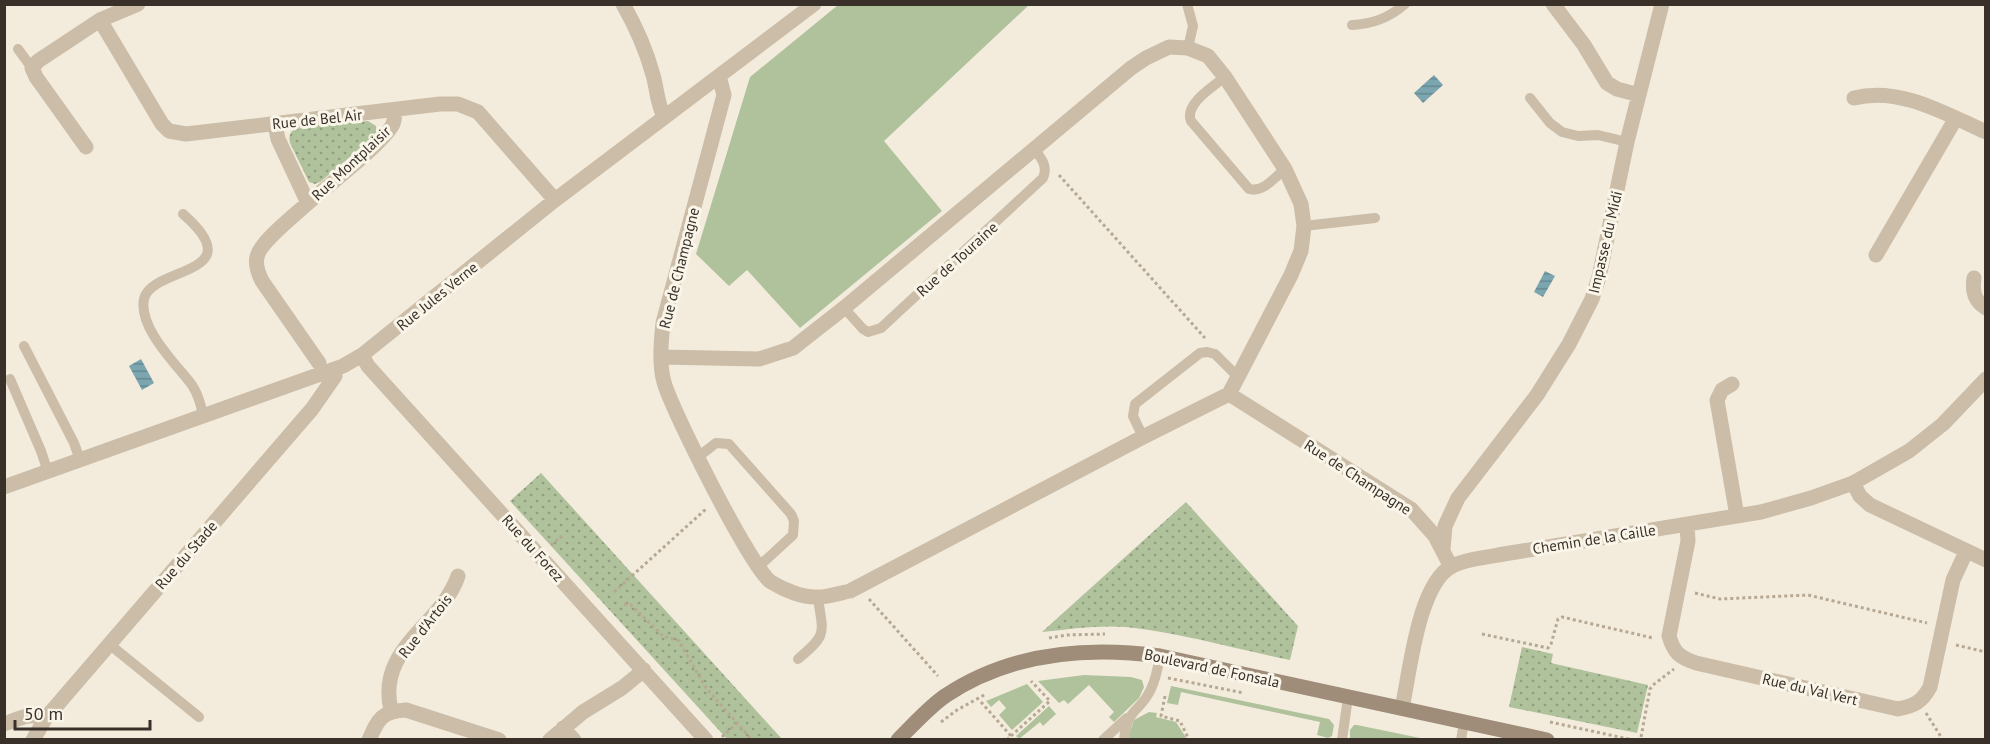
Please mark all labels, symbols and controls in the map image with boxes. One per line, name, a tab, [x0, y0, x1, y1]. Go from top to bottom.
street label: Rue de Bel Air	[271, 105, 363, 133]
street label: Rue Montplaisir	[308, 122, 394, 204]
street label: Impasse du Midi	[1584, 189, 1626, 295]
street label: Rue de Champagne	[655, 206, 703, 330]
street label: Rue de Touraine	[913, 218, 1001, 300]
street label: Rue Jules Verne	[393, 257, 481, 335]
street label: Rue de Champagne	[1301, 435, 1415, 519]
street label: Rue du Forez	[498, 511, 568, 585]
street label: Rue du Stade	[151, 517, 221, 593]
street label: Chemin de la Caille	[1531, 520, 1657, 558]
street label: Rue d'Artois	[394, 590, 456, 662]
street label: Boulevard de Fonsala	[1143, 644, 1281, 692]
street label: Rue du Val Vert	[1760, 669, 1860, 709]
scale bar	[15, 693, 150, 731]
text: 50 m	[24, 702, 63, 725]

